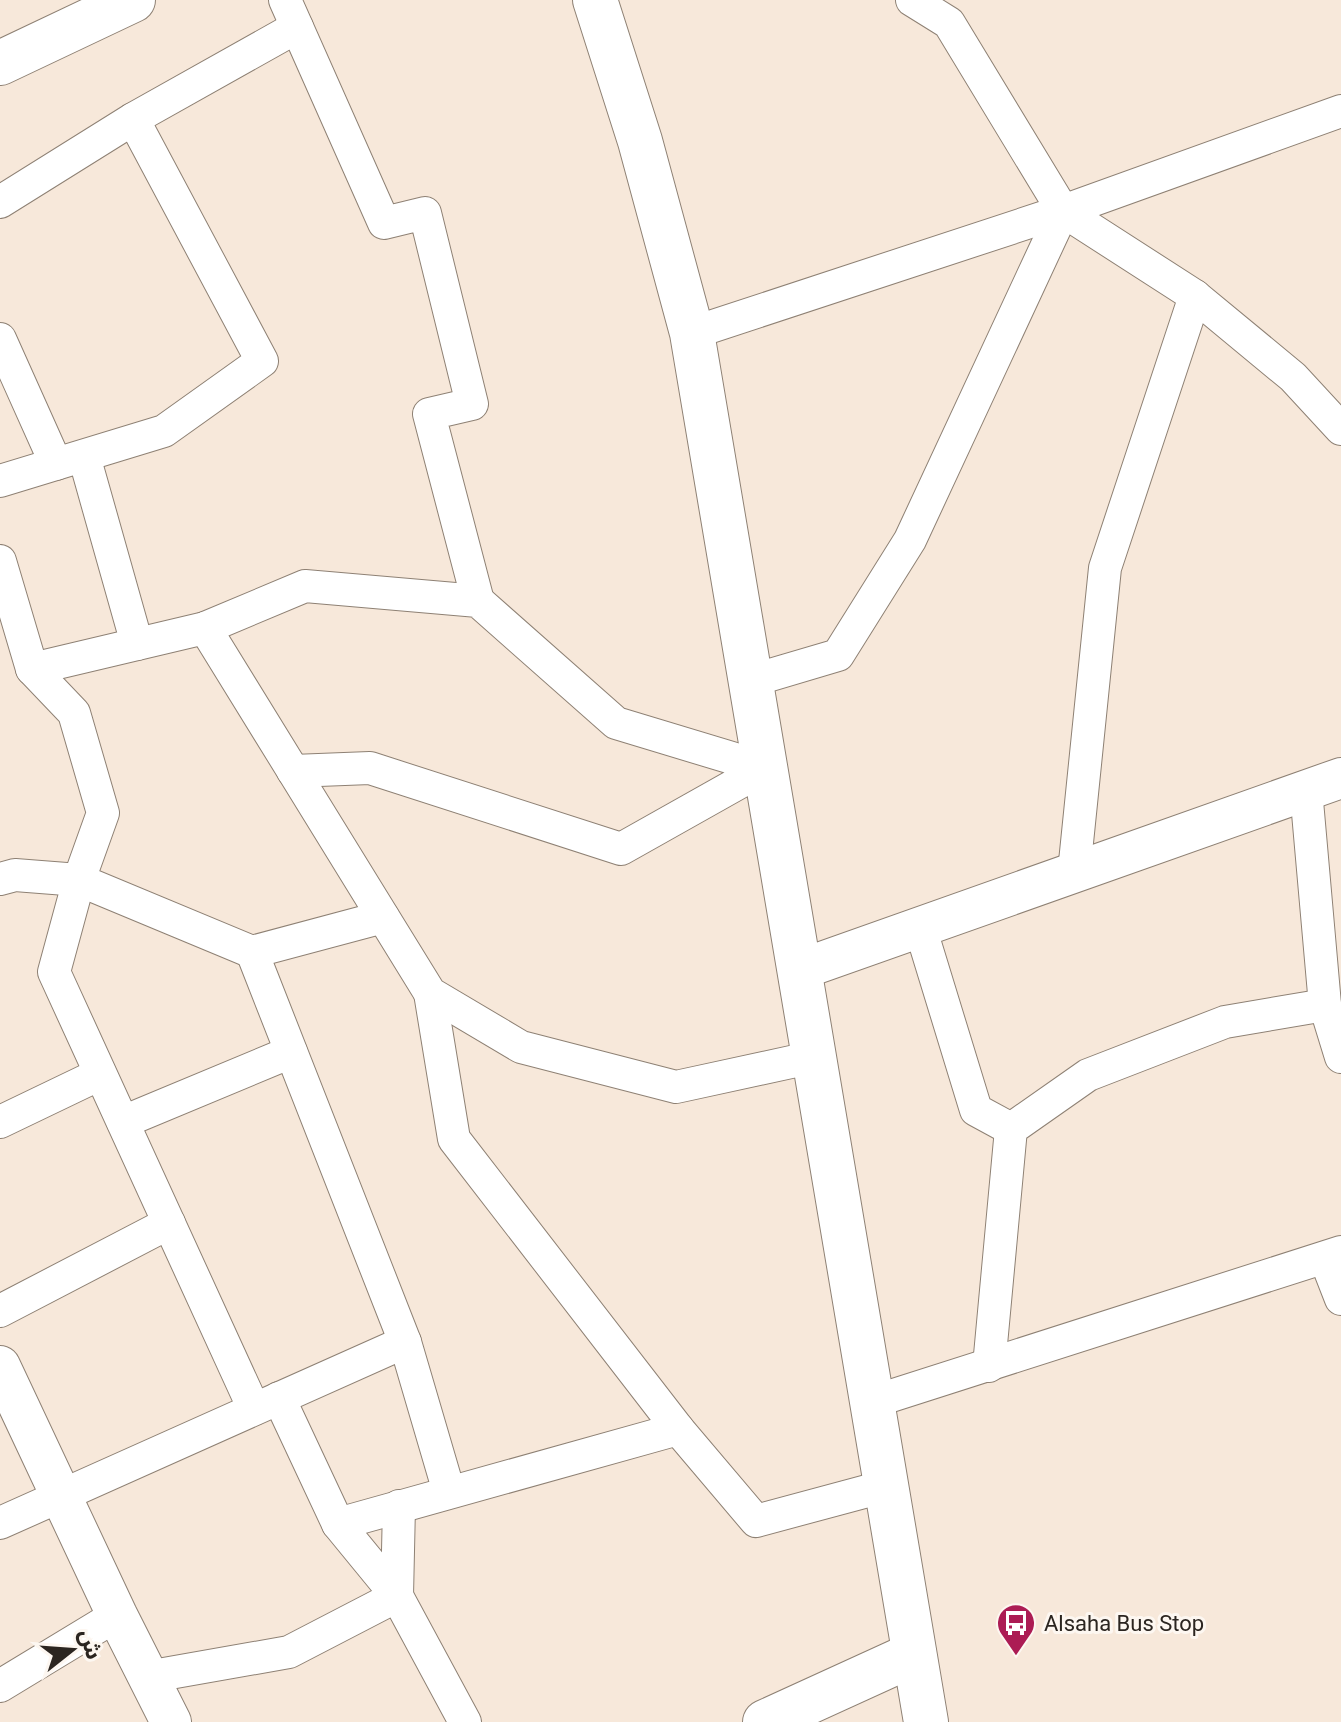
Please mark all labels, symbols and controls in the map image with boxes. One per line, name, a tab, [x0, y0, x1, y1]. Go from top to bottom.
bus stop icon: Alsaha Bus Stop	[995, 1602, 1037, 1657]
north arrow	[32, 1610, 112, 1690]
place label: Alsaha Bus Stop	[1044, 1611, 1204, 1636]
text: ش	[74, 1626, 107, 1662]

